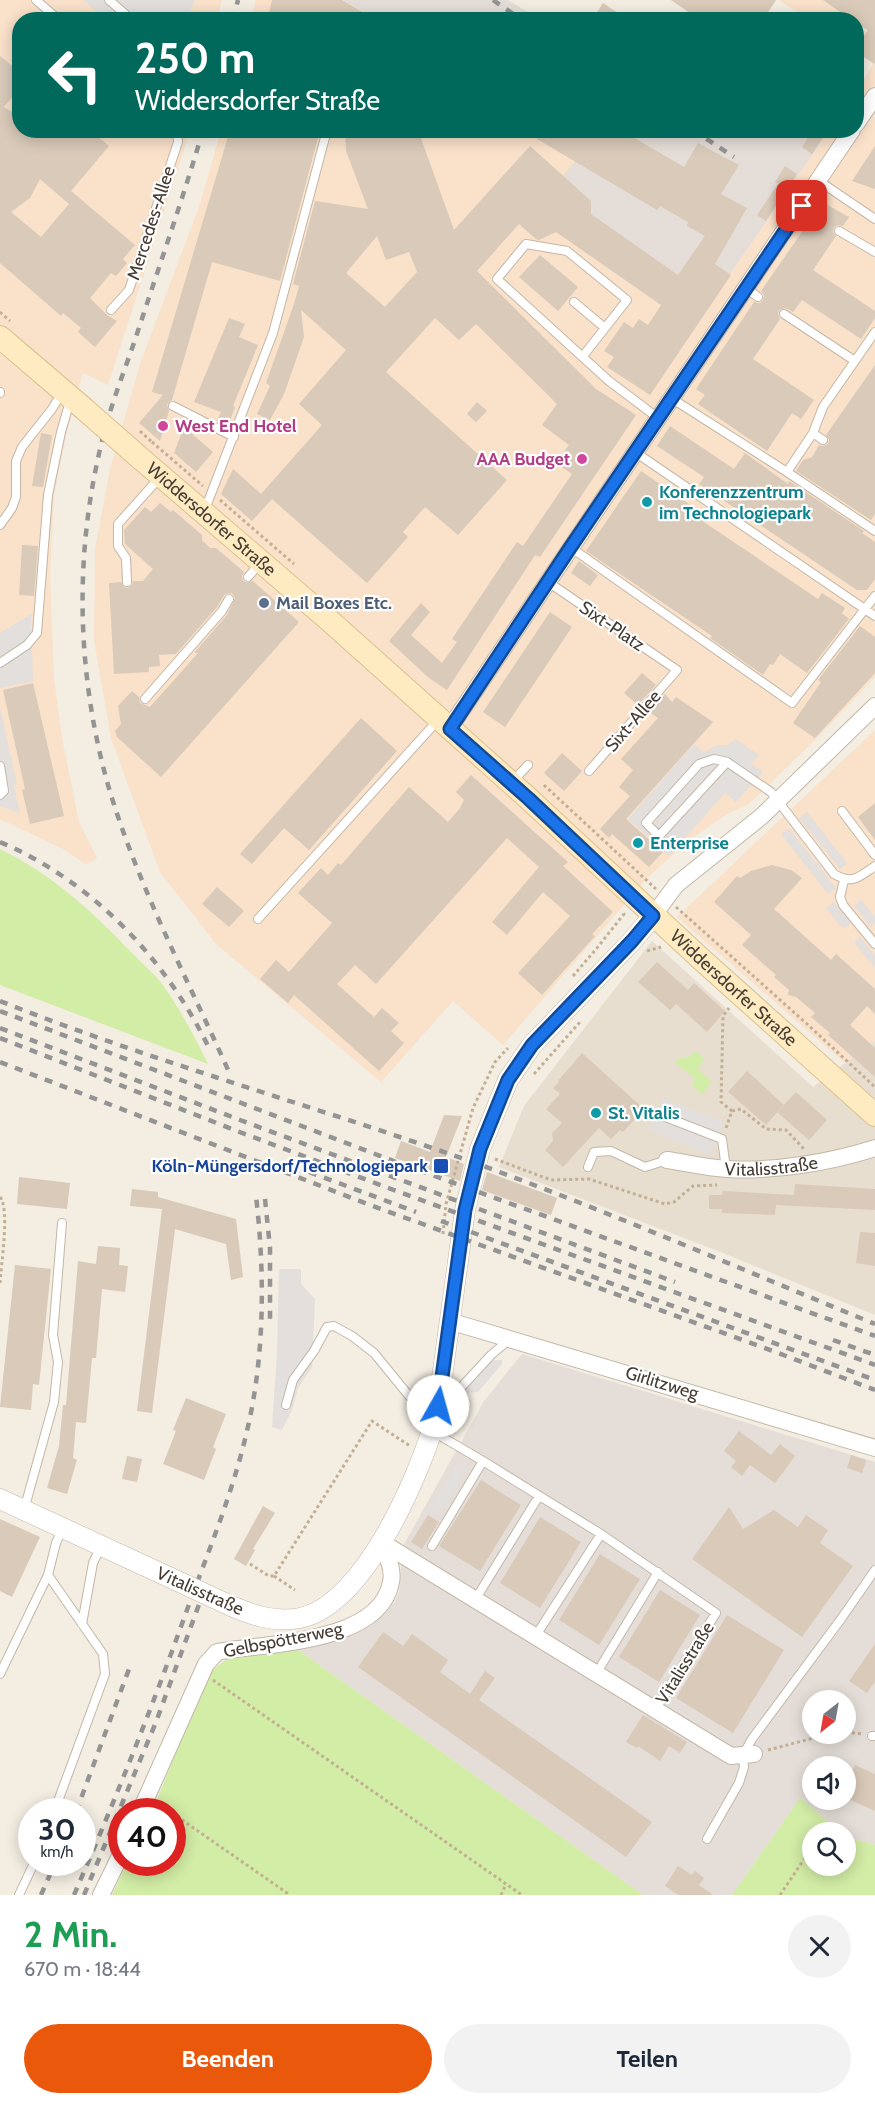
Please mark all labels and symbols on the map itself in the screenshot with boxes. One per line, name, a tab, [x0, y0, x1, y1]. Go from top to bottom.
street label: Mercedes-Allee	[122, 163, 180, 283]
pin	[776, 180, 827, 231]
place label: West End Hotel	[175, 415, 297, 437]
marker: West End Hotel	[156, 419, 170, 433]
place label: AAA Budget	[476, 448, 570, 470]
marker: AAA Budget	[575, 452, 589, 466]
street label: Widdersdorfer Straße	[142, 458, 281, 581]
place label: Konferenzzentrum im Technologiepark	[659, 481, 811, 524]
marker: Konferenzzentrum im Technologiepark	[640, 495, 654, 509]
place label: Mail Boxes Etc.	[276, 592, 392, 614]
marker: Mail Boxes Etc.	[257, 596, 271, 610]
street label: Sixt-Platz	[575, 596, 649, 656]
street label: Sixt-Allee	[600, 686, 666, 756]
place label: Enterprise	[650, 832, 729, 854]
marker: Enterprise	[631, 836, 645, 850]
street label: Widdersdorfer Straße	[666, 925, 802, 1051]
place label: St. Vitalis	[608, 1102, 680, 1124]
marker: St. Vitalis	[589, 1106, 603, 1120]
street label: Vitalisstraße	[724, 1151, 819, 1181]
place label: Köln-Müngersdorf/Technologiepark	[152, 1155, 428, 1177]
marker: Köln-Müngersdorf/Technologiepark	[432, 1157, 450, 1175]
street label: Girlitzweg	[623, 1361, 702, 1405]
position arrow	[406, 1374, 470, 1438]
street label: Vitalisstraße	[153, 1562, 247, 1620]
street label: Gelbspötterweg	[222, 1617, 345, 1662]
street label: Vitalisstraße	[651, 1618, 719, 1708]
north arrow	[802, 1690, 856, 1744]
speed limit sign: 40	[108, 1798, 186, 1876]

